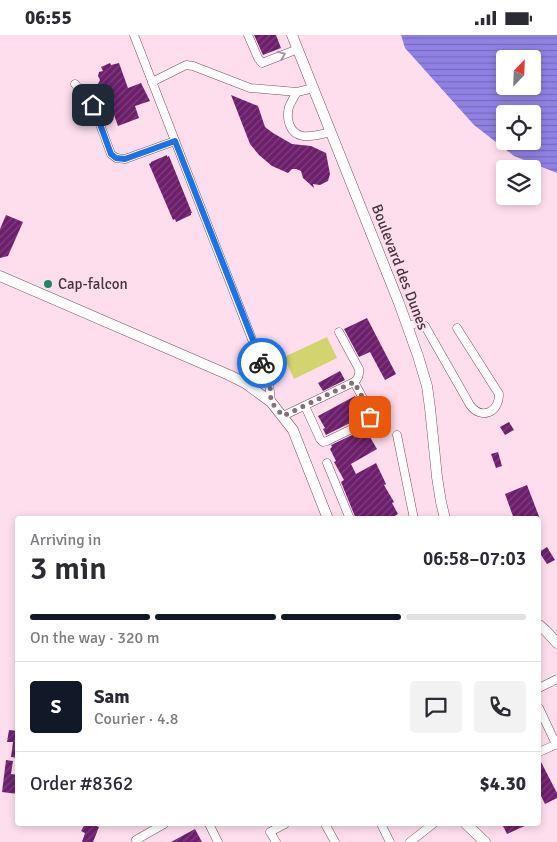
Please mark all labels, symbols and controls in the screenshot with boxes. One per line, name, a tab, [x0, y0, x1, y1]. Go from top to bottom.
text: 06:55	[25, 6, 72, 30]
north arrow	[496, 50, 541, 95]
map controls	[496, 50, 541, 205]
one-way arrow	[277, 51, 285, 61]
pin	[72, 84, 114, 126]
icon: home	[79, 91, 107, 119]
button: locate	[496, 105, 541, 150]
button: layers	[496, 160, 541, 205]
street label: Boulevard des Dunes	[368, 202, 432, 333]
place label: Cap-falcon	[58, 275, 128, 293]
marker: Cap-falcon	[42, 278, 54, 290]
courier	[237, 338, 287, 388]
icon: bike	[248, 349, 276, 377]
pin	[349, 396, 391, 438]
icon: bag	[356, 403, 384, 431]
text: Arriving in	[30, 530, 101, 550]
text: 06:58–07:03	[423, 547, 526, 571]
text: 3 min	[30, 549, 107, 588]
text: On the way · 320 m	[30, 628, 160, 648]
button: chat	[410, 681, 462, 733]
button: phone	[474, 681, 526, 733]
text: Sam	[94, 685, 130, 709]
text: S	[51, 695, 61, 719]
text: Courier · 4.8	[94, 709, 178, 729]
text: Order #8362	[30, 772, 133, 796]
text: $4.30	[480, 772, 526, 796]

